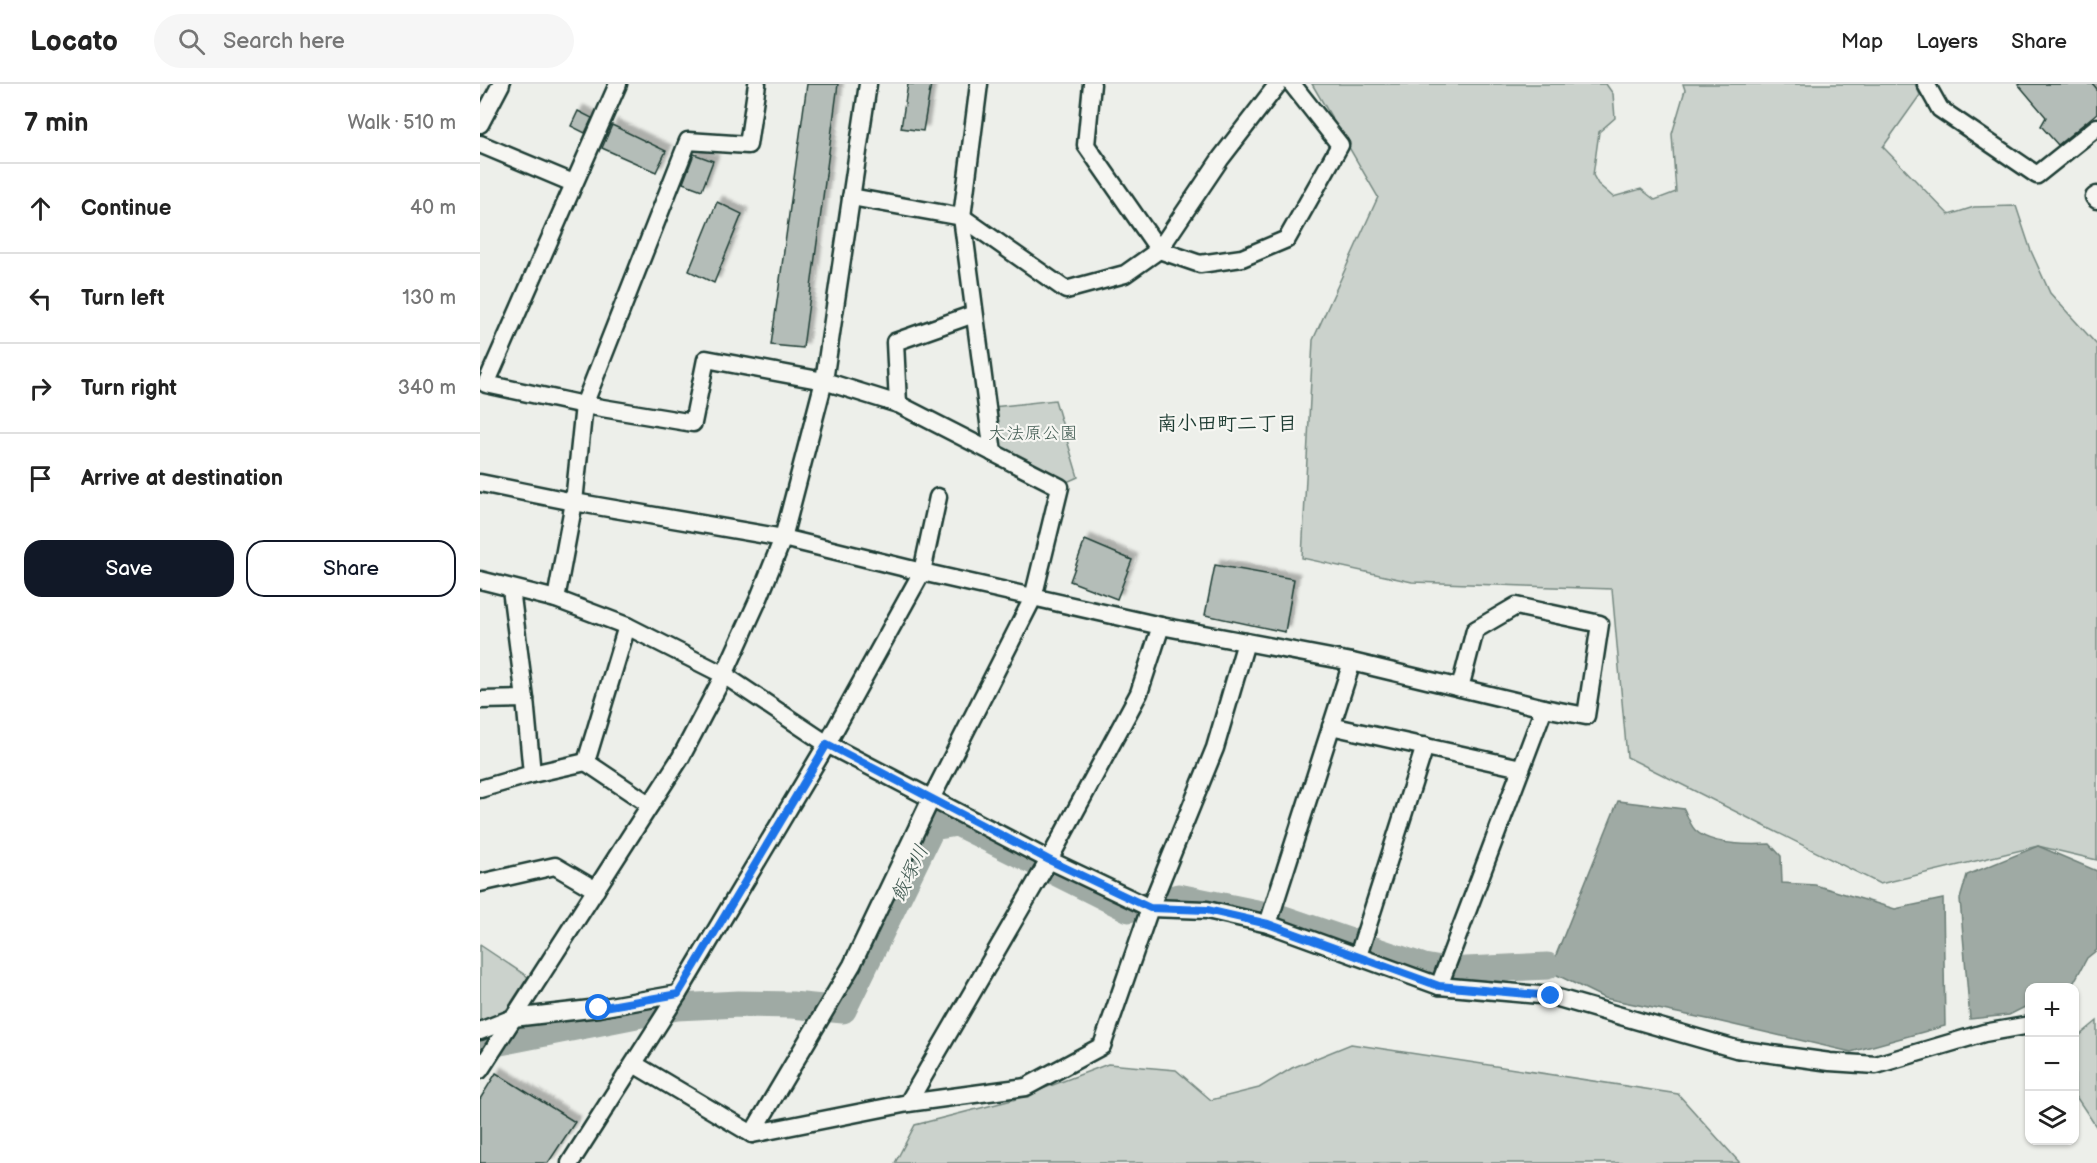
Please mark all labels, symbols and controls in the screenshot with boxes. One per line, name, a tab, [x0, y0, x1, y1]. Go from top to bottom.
search box	[154, 14, 574, 68]
text: Locato	[30, 25, 118, 58]
icon: search	[175, 25, 208, 58]
text: Search here	[223, 28, 345, 55]
text: Map	[1841, 29, 1883, 54]
text: Layers	[1916, 29, 1978, 54]
text: Share	[2011, 29, 2067, 54]
text: 7 min	[24, 108, 88, 139]
text: Walk · 510 m	[347, 111, 456, 135]
icon: ahead	[24, 192, 57, 225]
text: Continue	[81, 195, 171, 222]
text: 40 m	[410, 196, 456, 220]
icon: left	[24, 282, 57, 315]
text: Turn left	[81, 285, 165, 312]
text: 130 m	[402, 286, 456, 310]
icon: right	[24, 372, 57, 405]
text: Turn right	[81, 375, 177, 402]
text: 340 m	[398, 376, 456, 400]
district label: 南小田町二丁目	[1157, 412, 1297, 436]
park label: 大法原公園	[988, 423, 1078, 444]
icon: arrive	[24, 462, 57, 495]
text: Arrive at destination	[81, 465, 283, 492]
button: Save	[24, 540, 234, 597]
button: Share	[246, 540, 456, 597]
water label: 飯塚川	[886, 841, 934, 906]
route end	[1537, 982, 1563, 1008]
map controls	[2025, 983, 2079, 1145]
button: +	[2025, 983, 2079, 1037]
route start	[585, 994, 611, 1020]
button: −	[2025, 1037, 2079, 1091]
button: layers	[2025, 1091, 2079, 1145]

